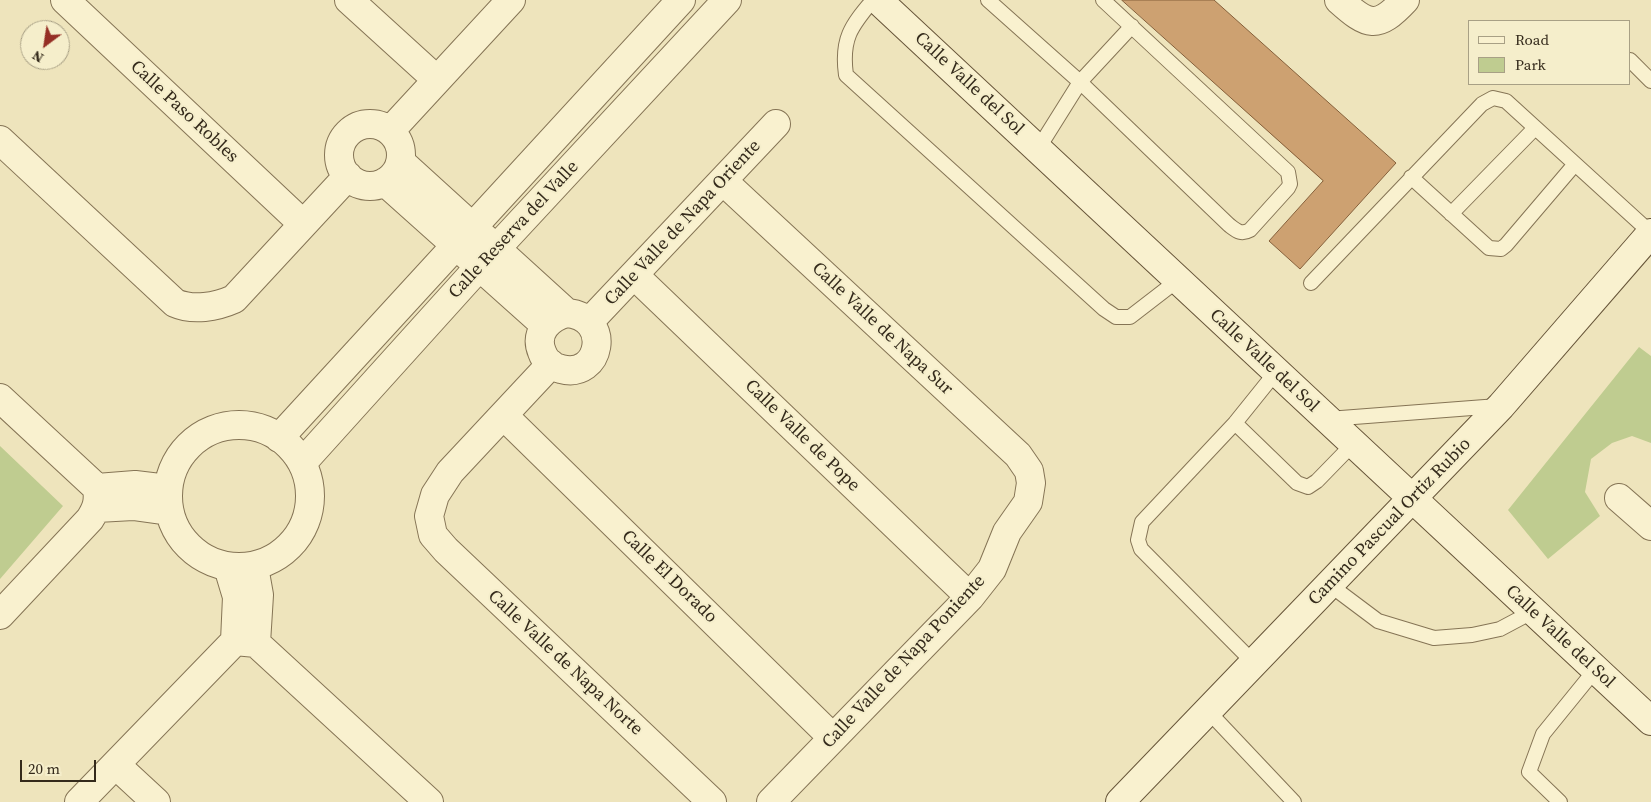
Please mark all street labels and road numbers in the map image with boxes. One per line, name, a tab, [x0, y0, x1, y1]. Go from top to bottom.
street label: Calle Valle del Sol	[910, 28, 1028, 140]
street label: Calle Paso Robles	[125, 56, 243, 168]
street label: Calle Valle de Napa Oriente	[601, 136, 765, 310]
street label: Calle Reserva del Valle	[444, 157, 584, 303]
street label: Calle Valle de Napa Sur	[807, 258, 957, 400]
street label: Calle Valle del Sol	[1205, 305, 1323, 417]
street label: Calle Valle de Pope	[740, 376, 864, 496]
street label: Camino Pascual Ortiz Rubio	[1304, 434, 1476, 610]
street label: Calle El Dorado	[617, 526, 721, 628]
street label: Calle Valle de Napa Poniente	[818, 571, 990, 753]
street label: Calle Valle del Sol	[1501, 581, 1619, 693]
street label: Calle Valle de Napa Norte	[483, 586, 647, 740]

